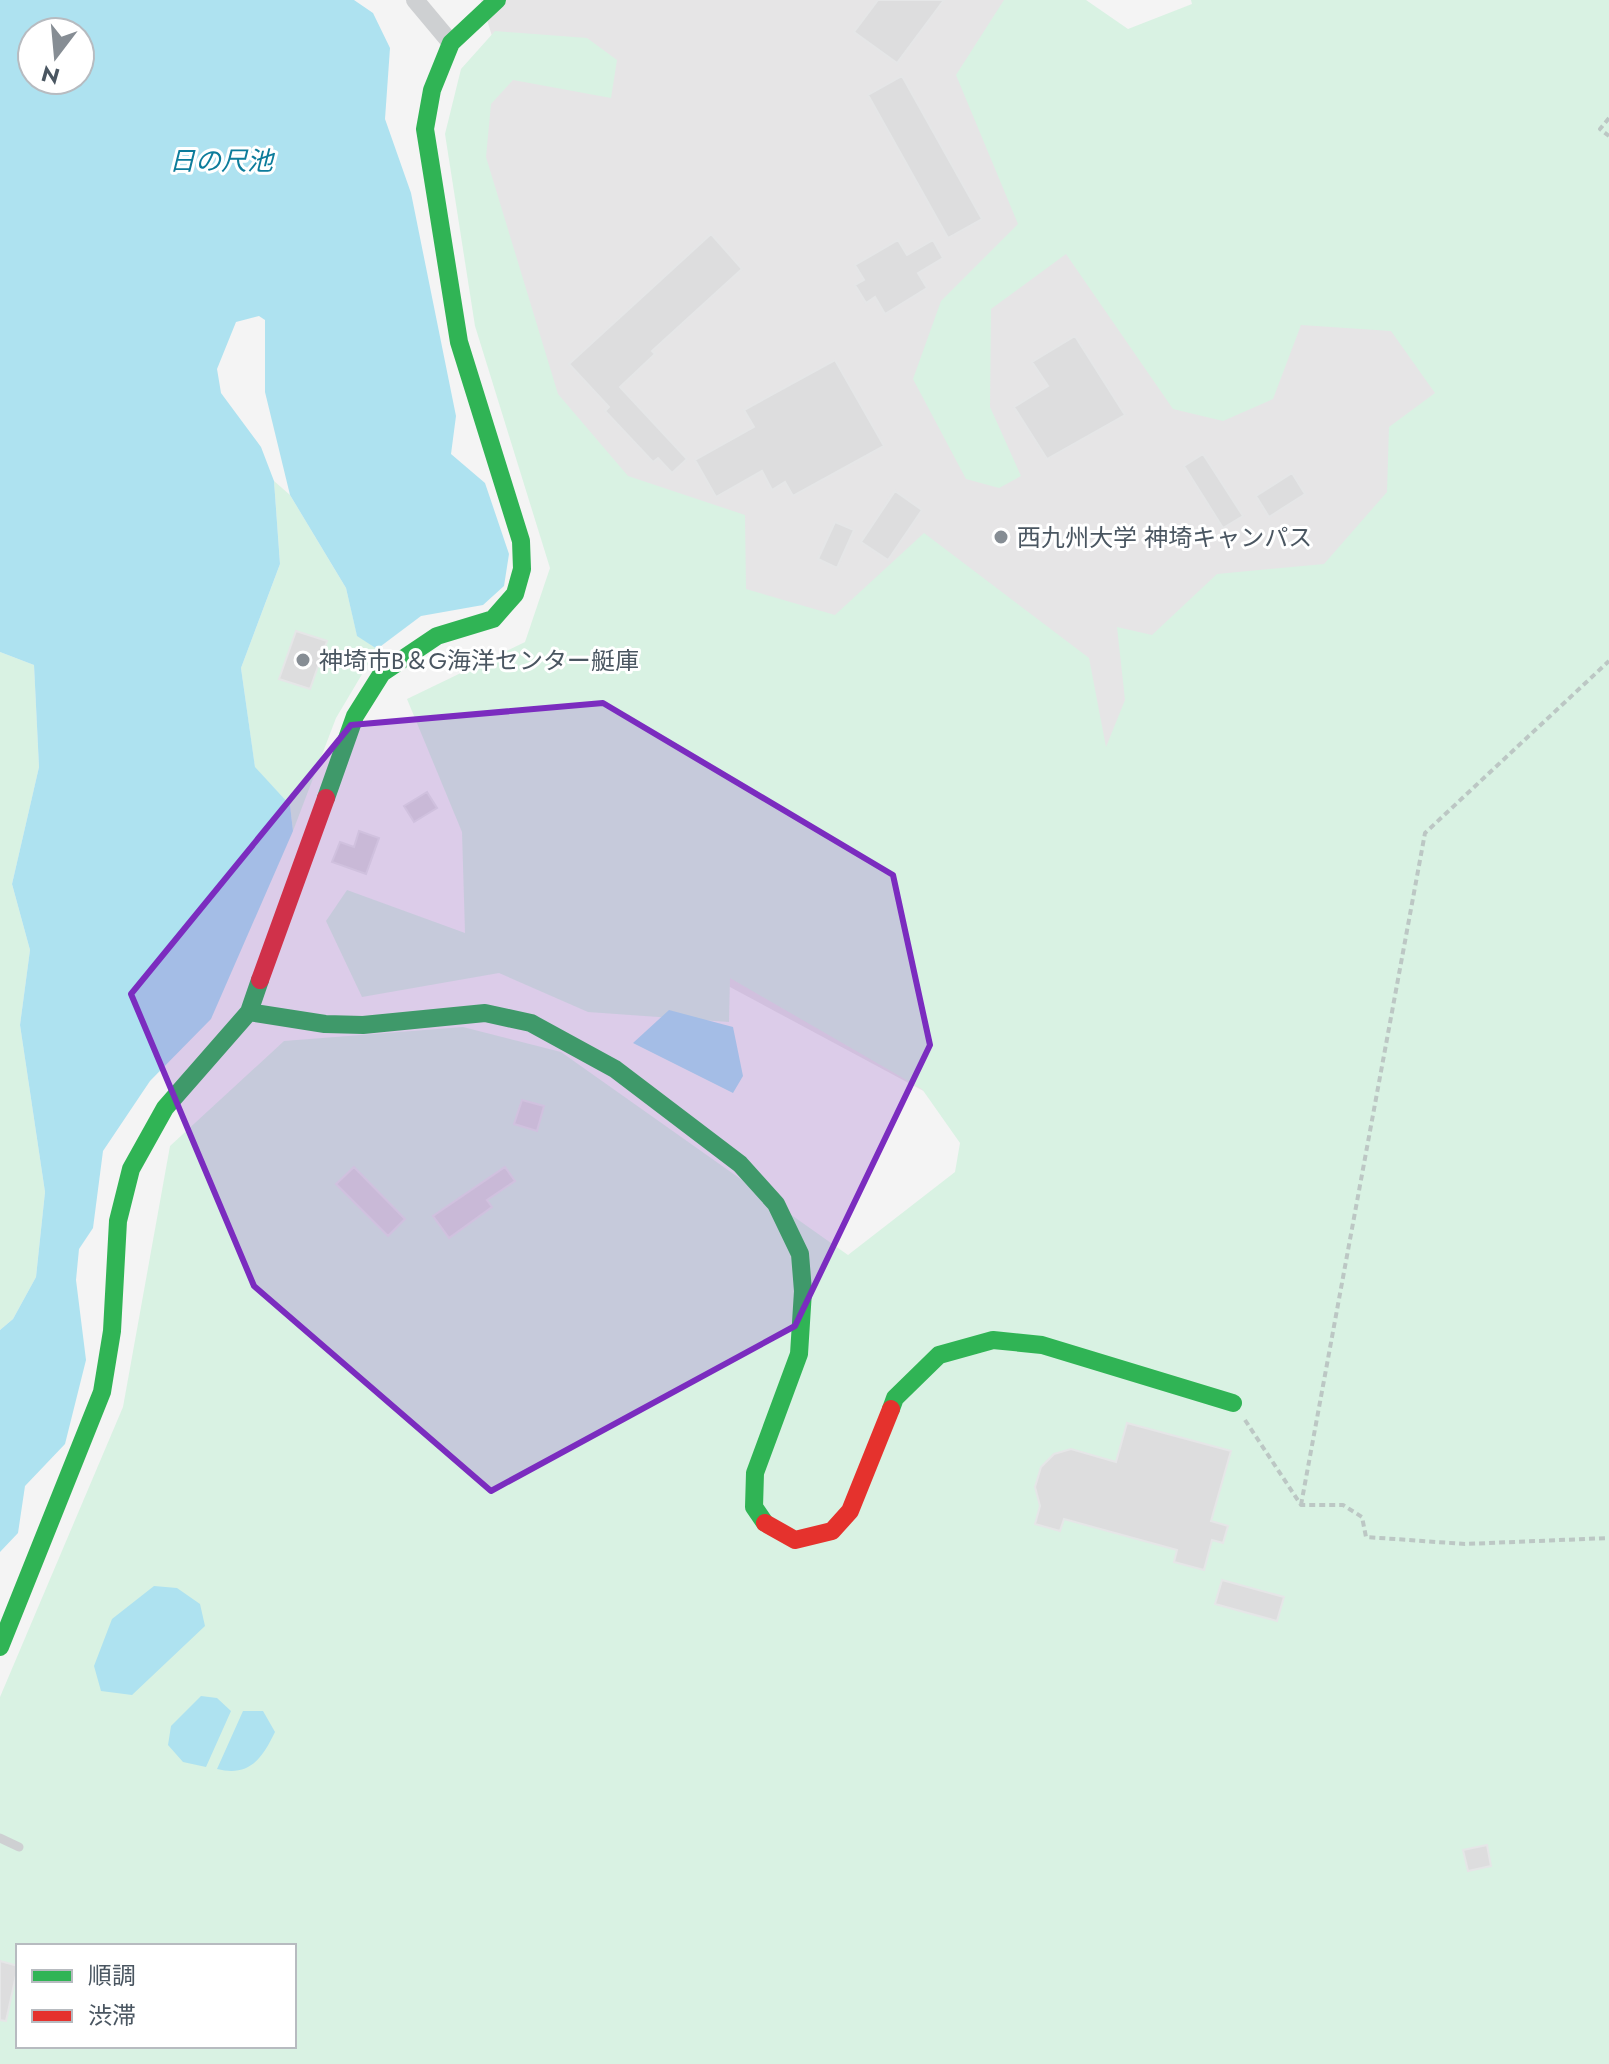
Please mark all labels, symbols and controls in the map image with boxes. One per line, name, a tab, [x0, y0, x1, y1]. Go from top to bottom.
north arrow	[16, 16, 96, 96]
text: N	[38, 57, 63, 93]
water label: 日の尺池	[169, 142, 276, 180]
place label: 西九州大学 神埼キャンパス	[1017, 520, 1312, 555]
marker: 西九州大学 神埼キャンパス	[992, 528, 1010, 546]
place label: 神埼市B＆G海洋センター艇庫	[319, 643, 639, 678]
marker: 神埼市B＆G海洋センター艇庫	[294, 651, 312, 669]
legend	[16, 1944, 296, 2048]
text: 順調	[88, 1958, 136, 1993]
text: 渋滞	[88, 1998, 136, 2033]

